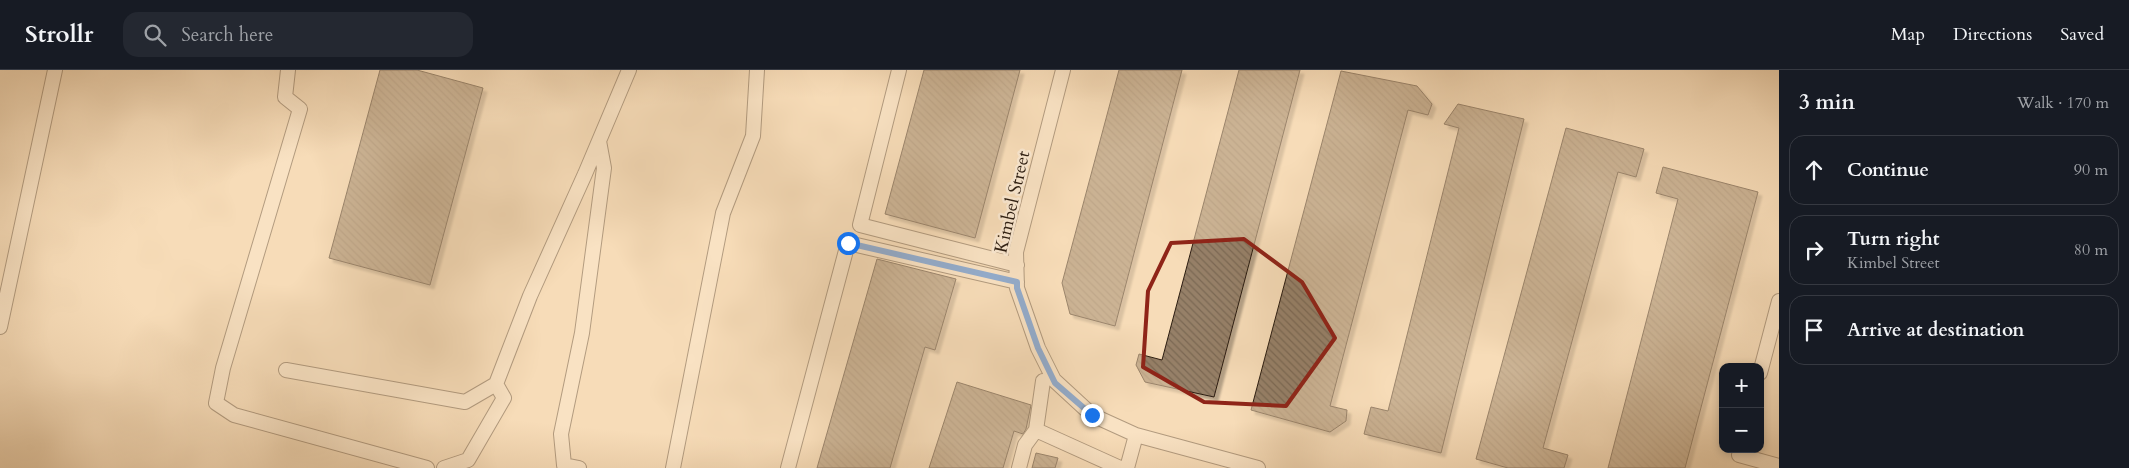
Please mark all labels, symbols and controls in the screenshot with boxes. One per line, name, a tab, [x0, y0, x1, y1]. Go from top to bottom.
search box	[123, 12, 473, 57]
text: Strollr	[25, 18, 93, 51]
icon: search	[141, 21, 169, 49]
text: Search here	[181, 22, 273, 48]
text: Map	[1891, 22, 1925, 47]
text: Directions	[1953, 22, 2032, 47]
text: Saved	[2060, 22, 2104, 47]
text: 3 min	[1799, 88, 1855, 117]
text: Walk · 170 m	[2017, 92, 2109, 114]
street label: Kimbel Street	[989, 148, 1036, 256]
icon: ahead	[1800, 156, 1828, 184]
text: Continue	[1847, 157, 1929, 183]
text: 90 m	[2074, 159, 2108, 181]
text: Turn right	[1847, 226, 1939, 252]
route start	[837, 232, 860, 255]
icon: right	[1800, 236, 1828, 264]
text: 80 m	[2074, 239, 2108, 261]
text: Kimbel Street	[1847, 252, 1940, 274]
icon: arrive	[1800, 316, 1828, 344]
text: Arrive at destination	[1847, 317, 2024, 343]
map controls	[1719, 363, 1764, 453]
button: +	[1719, 363, 1764, 408]
route end	[1081, 404, 1104, 427]
button: −	[1719, 408, 1764, 453]

